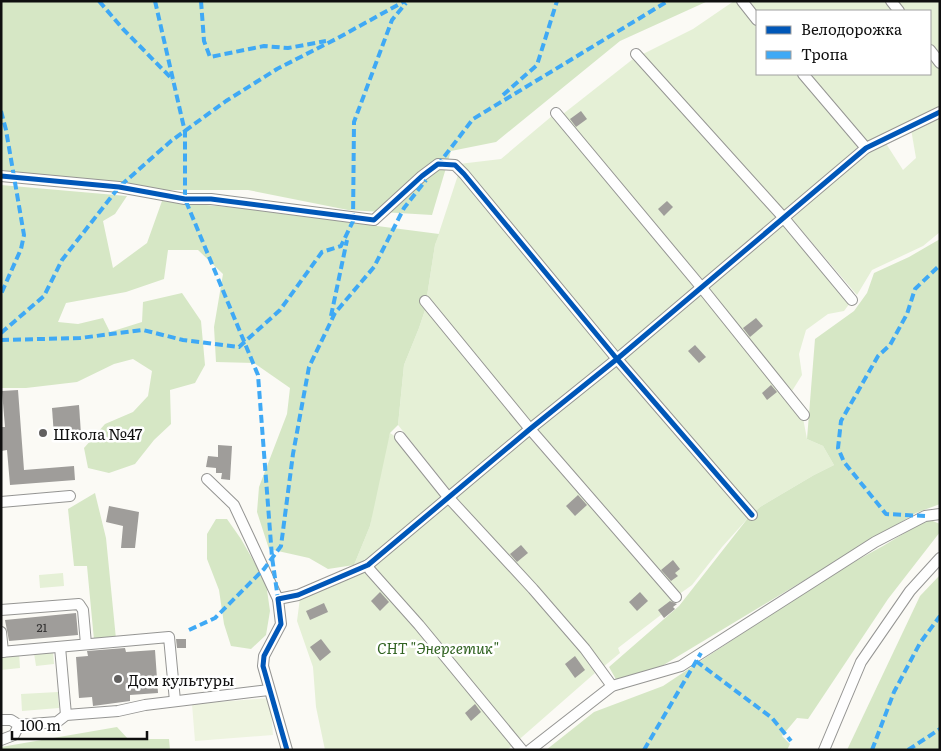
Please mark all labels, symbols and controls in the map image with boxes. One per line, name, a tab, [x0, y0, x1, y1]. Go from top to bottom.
legend	[756, 10, 931, 75]
text: Велодорожка	[801, 17, 903, 40]
text: Тропа	[801, 42, 849, 65]
place label: Школа №47	[53, 422, 143, 445]
marker: Школа №47	[37, 427, 49, 439]
house number: 21	[37, 618, 48, 636]
park label: СНТ "Энергетик"	[377, 636, 499, 659]
place label: Дом культуры	[128, 668, 234, 691]
marker: Дом культуры	[112, 673, 124, 685]
scale bar	[12, 708, 148, 740]
text: 100 m	[20, 713, 61, 736]

